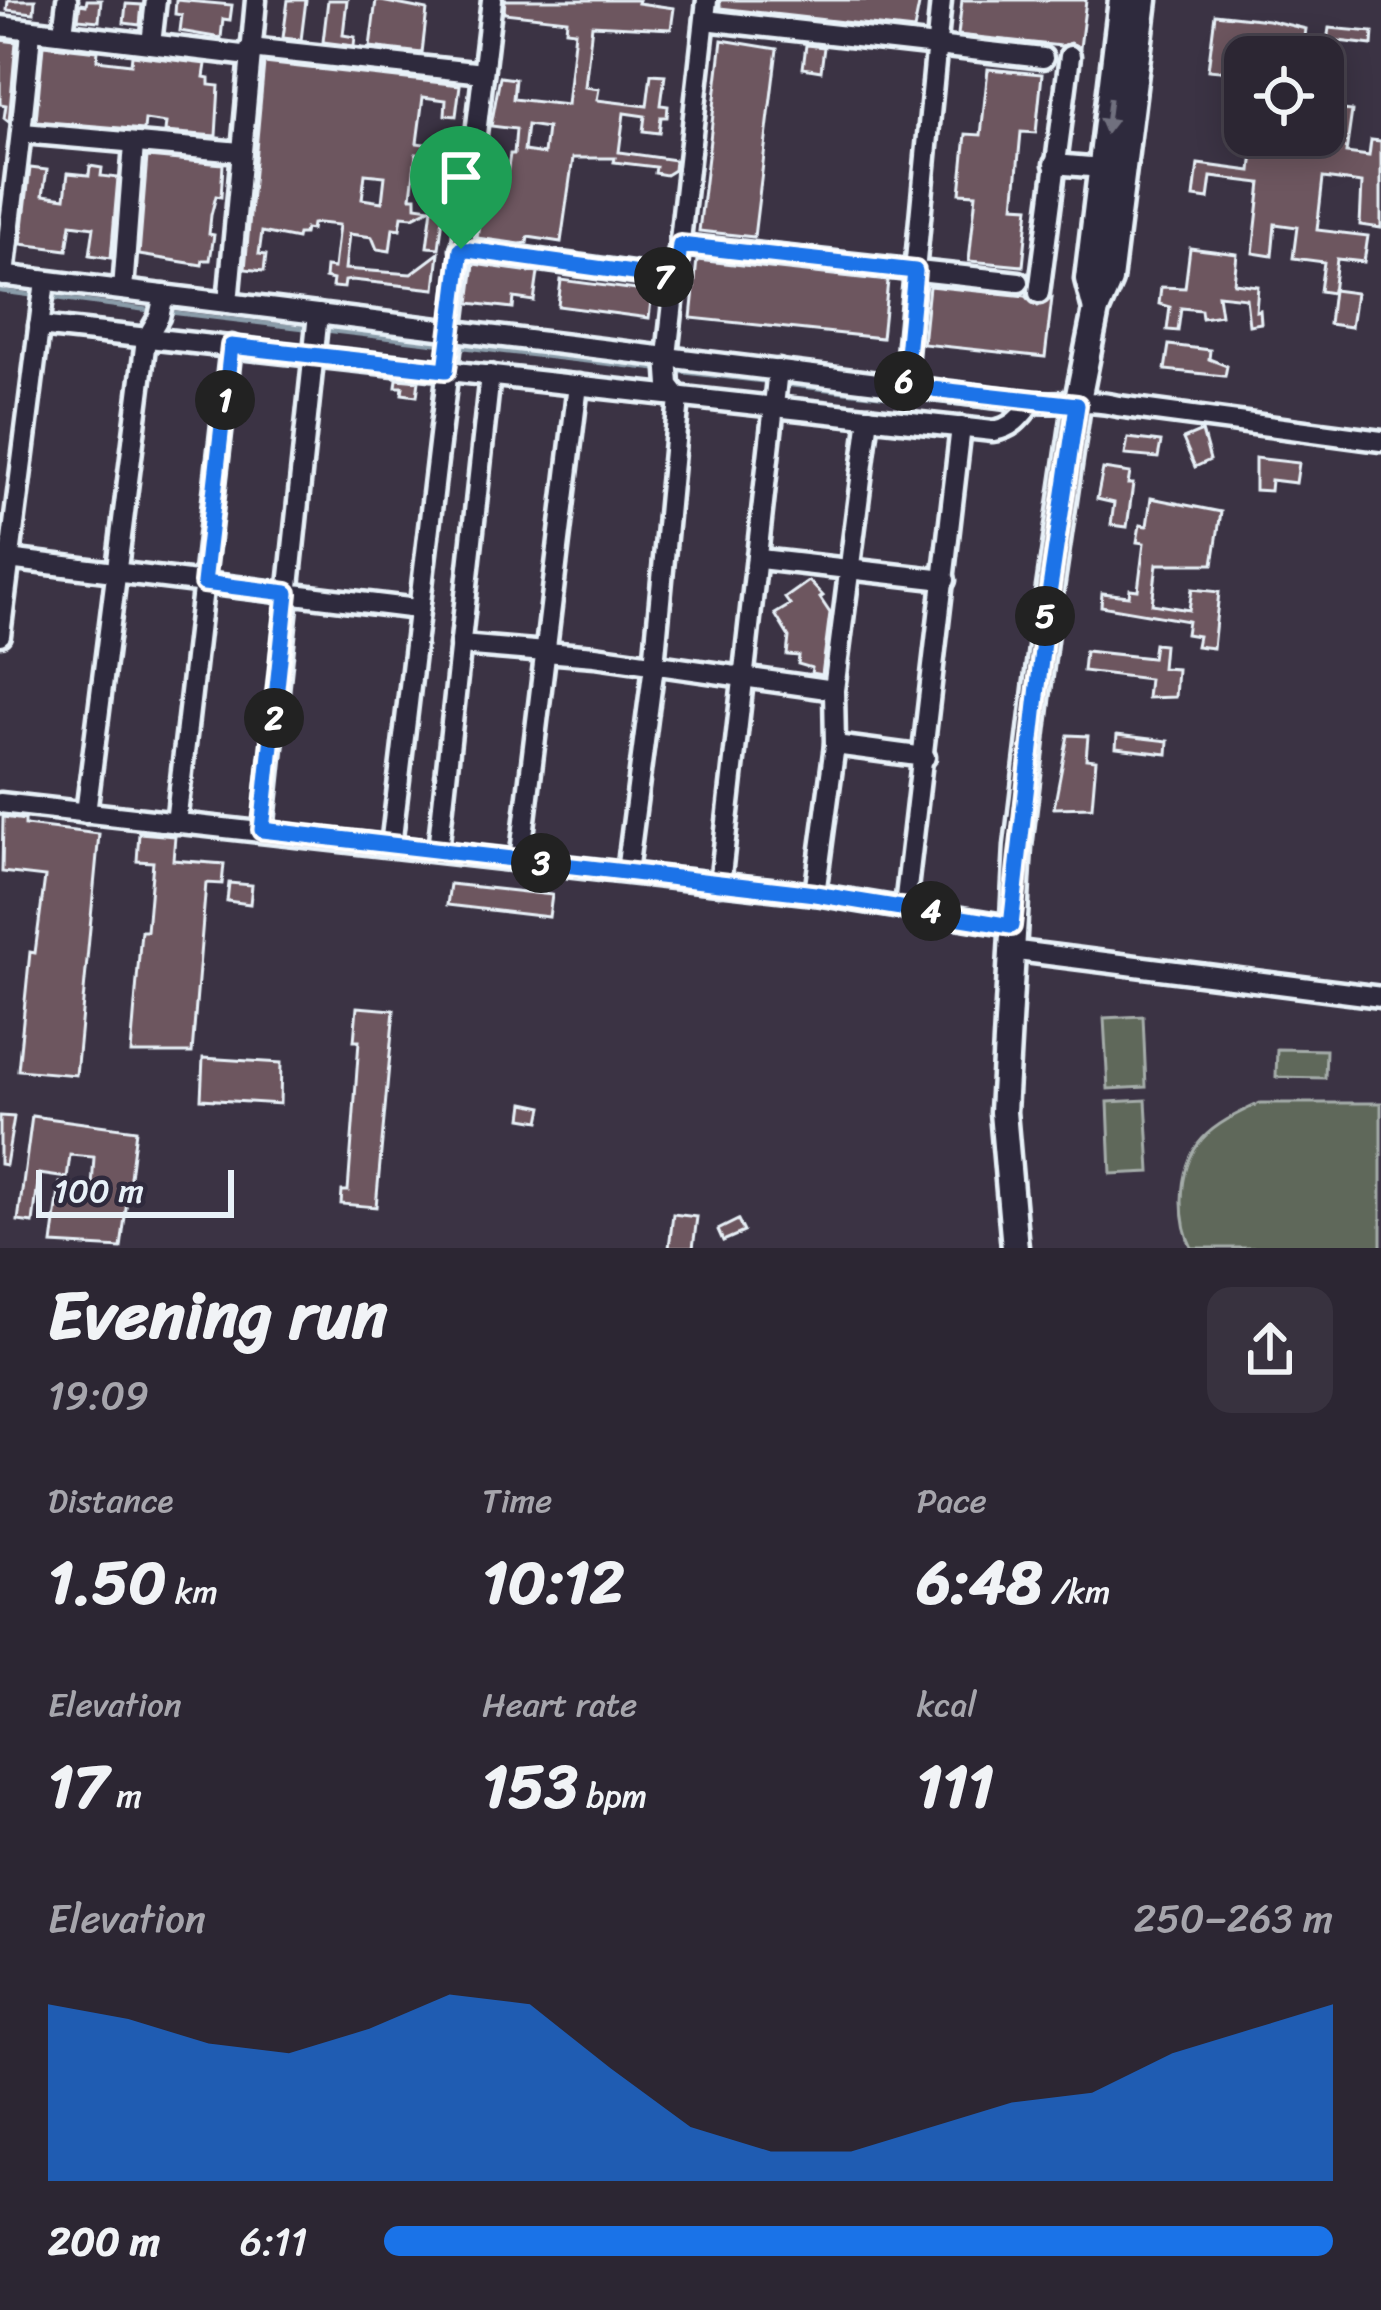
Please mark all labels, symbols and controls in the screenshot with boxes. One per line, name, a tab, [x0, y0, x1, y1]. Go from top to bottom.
map controls	[1224, 36, 1344, 156]
button: locate	[1224, 36, 1344, 156]
one-way arrow	[1099, 98, 1118, 135]
pin	[410, 126, 512, 249]
icon: arrive	[428, 144, 494, 210]
pin: 7	[634, 247, 694, 307]
text: 7	[655, 248, 673, 306]
pin: 6	[874, 351, 934, 411]
text: 6	[895, 352, 913, 410]
pin: 1	[195, 370, 255, 430]
text: 1	[218, 371, 232, 429]
pin: 5	[1015, 586, 1075, 646]
text: 5	[1035, 587, 1055, 645]
pin: 2	[244, 688, 304, 748]
text: 2	[264, 689, 284, 747]
pin: 3	[511, 833, 571, 893]
text: 3	[532, 834, 550, 892]
pin: 4	[901, 881, 961, 941]
text: 4	[921, 882, 941, 940]
text: 100 m	[54, 1162, 144, 1220]
scale bar	[36, 1164, 234, 1217]
text: Evening run	[48, 1257, 388, 1374]
button: share	[1207, 1287, 1333, 1413]
text: 19:09	[48, 1361, 149, 1430]
text: Distance	[48, 1472, 173, 1530]
text: Time	[482, 1472, 552, 1530]
text: Pace	[917, 1472, 987, 1530]
text: 1.50	[48, 1530, 166, 1636]
text: 10:12	[482, 1530, 624, 1636]
text: 6:48	[917, 1530, 1043, 1636]
text: km	[166, 1563, 218, 1621]
text: /km	[1043, 1563, 1110, 1621]
text: Elevation	[48, 1676, 182, 1734]
text: Heart rate	[482, 1676, 637, 1734]
text: kcal	[917, 1676, 977, 1734]
text: 17	[48, 1734, 108, 1840]
text: 153	[482, 1734, 578, 1840]
text: 111	[917, 1734, 994, 1840]
text: m	[108, 1767, 142, 1825]
text: bpm	[578, 1767, 647, 1825]
text: Elevation	[48, 1884, 206, 1953]
text: 250–263 m	[1134, 1884, 1333, 1953]
text: 200 m	[48, 2207, 160, 2276]
text: 6:11	[240, 2207, 307, 2276]

